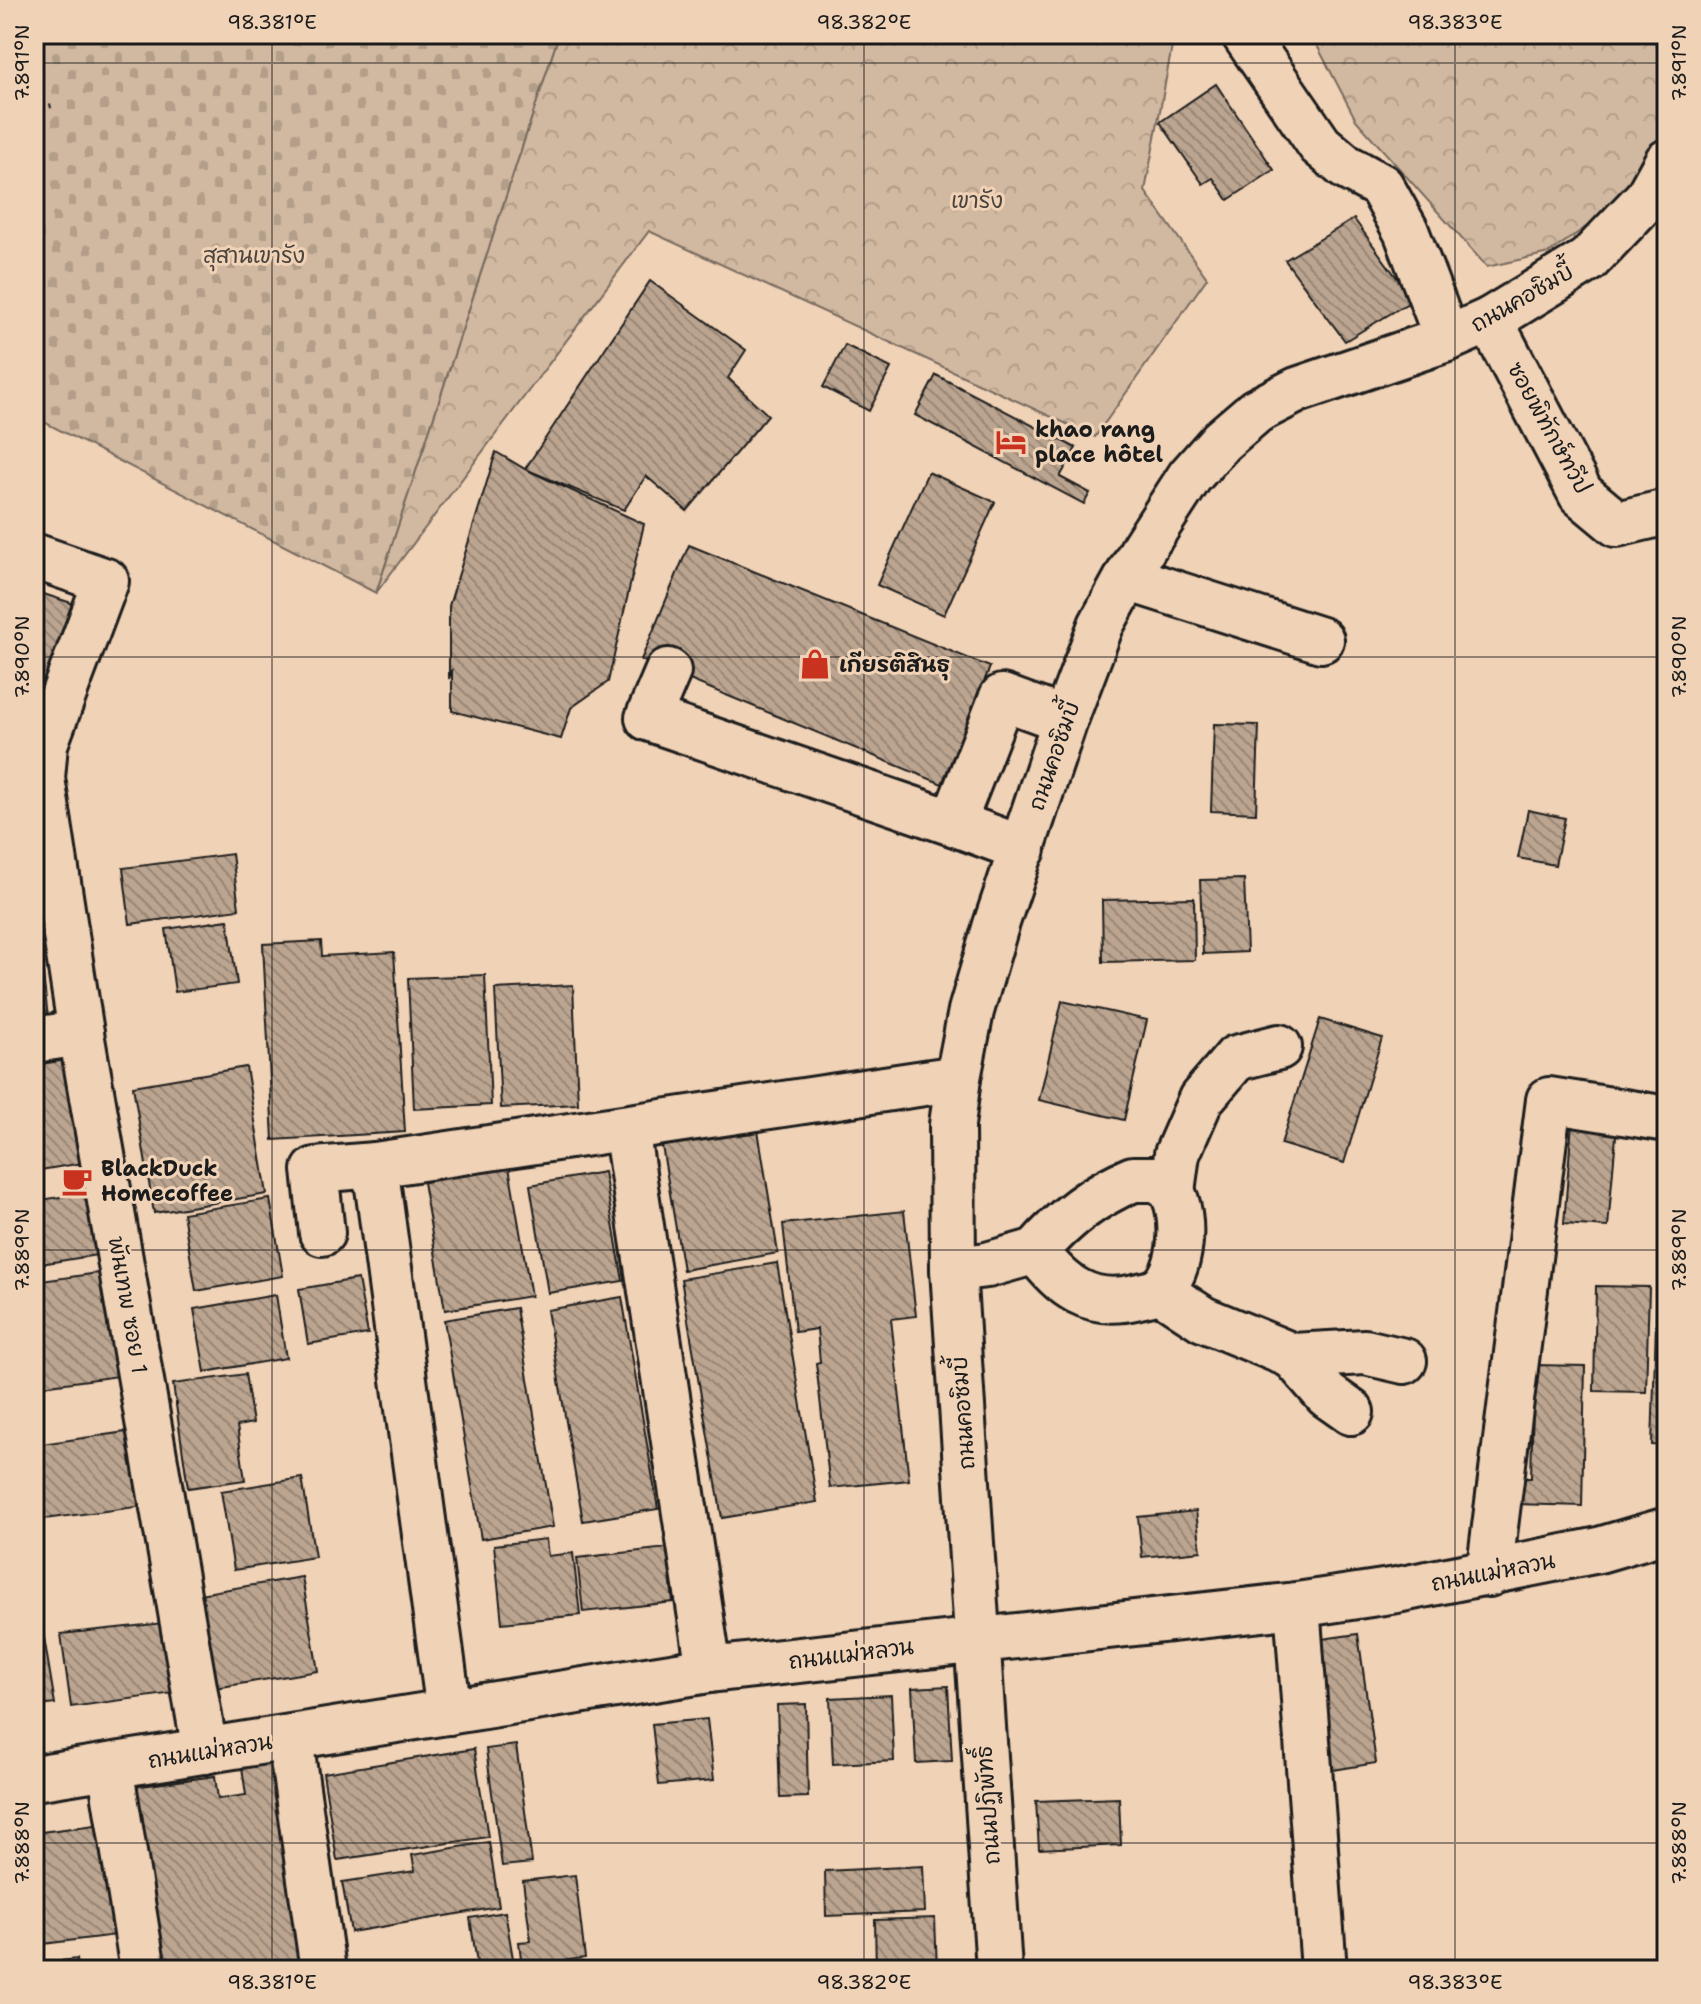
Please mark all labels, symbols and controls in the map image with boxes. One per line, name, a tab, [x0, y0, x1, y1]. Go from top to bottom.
text: 98.381°E	[227, 9, 317, 35]
text: 98.382°E	[817, 9, 911, 35]
text: 98.383°E	[1408, 9, 1502, 35]
text: 7.891°N	[9, 24, 35, 102]
text: 7.891°N	[1666, 24, 1692, 102]
park label: เขารัง	[951, 186, 1003, 215]
park label: สุสานเขารัง	[203, 241, 305, 272]
street label: ถนนคอซิมบี้	[1462, 250, 1581, 339]
street label: ซอยพิทักษ์ทวีป	[1501, 357, 1597, 499]
place label: khao rang place hôtel	[1035, 415, 1163, 469]
hotel icon: khao rang place hôtel	[994, 425, 1028, 459]
text: 7.890°N	[9, 615, 35, 699]
text: 7.890°N	[1666, 615, 1692, 699]
shop icon: เกียรติสินธุ	[798, 647, 832, 681]
place label: เกียรติสินธุ	[839, 650, 950, 681]
street label: ถนนคอซิมบี้	[1015, 693, 1087, 814]
place label: BlackDuck Homecoffee	[101, 1154, 233, 1208]
cafe icon: BlackDuck Homecoffee	[60, 1164, 94, 1198]
text: 7.889°N	[9, 1209, 35, 1291]
text: 7.889°N	[1666, 1209, 1692, 1291]
street label: พันเทพ ซอย 1	[102, 1234, 154, 1376]
street label: ถนนคอซิมบี้	[937, 1353, 981, 1471]
street label: ถนนแม่หลวน	[1429, 1546, 1558, 1598]
street label: ถนนแม่หลวน	[787, 1632, 915, 1676]
street label: ถนนแม่หลวน	[146, 1727, 275, 1775]
street label: ถนนปฏิพัทธิ์	[964, 1744, 1007, 1866]
text: 7.888°N	[9, 1801, 35, 1885]
text: 7.888°N	[1666, 1801, 1692, 1885]
text: 98.381°E	[227, 1969, 317, 1995]
text: 98.382°E	[817, 1969, 911, 1995]
text: 98.383°E	[1408, 1969, 1502, 1995]

